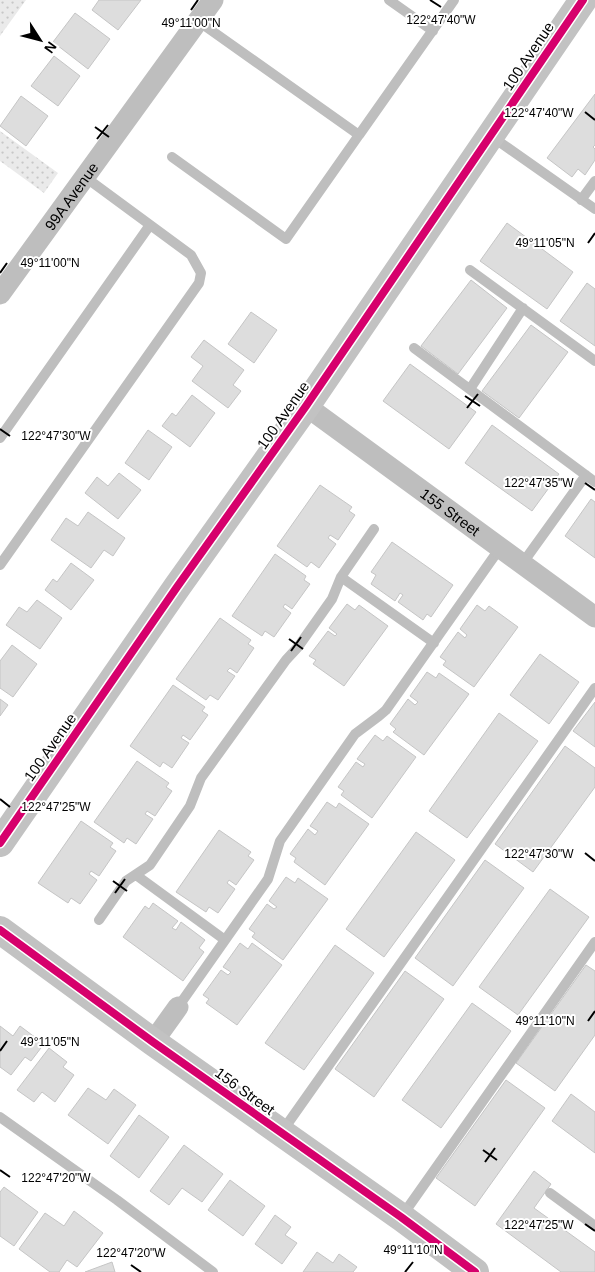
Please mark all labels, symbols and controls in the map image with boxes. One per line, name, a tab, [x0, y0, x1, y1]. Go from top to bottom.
text: 122°47'40"W	[406, 13, 476, 27]
north arrow	[15, 15, 65, 65]
text: 49°11'00"N	[161, 16, 221, 30]
street label: 100 Avenue	[499, 19, 557, 93]
text: N	[41, 39, 60, 56]
text: 122°47'40"W	[504, 106, 574, 120]
street label: 99A Avenue	[41, 159, 101, 233]
text: 49°11'05"N	[515, 236, 575, 250]
text: 49°11'00"N	[20, 256, 80, 270]
street label: 100 Avenue	[253, 378, 313, 452]
text: 122°47'30"W	[21, 429, 91, 443]
text: 122°47'35"W	[504, 476, 574, 490]
street label: 155 Street	[418, 484, 484, 539]
street label: 100 Avenue	[20, 710, 80, 784]
text: 122°47'25"W	[21, 800, 91, 814]
text: 122°47'30"W	[504, 847, 574, 861]
text: 49°11'10"N	[515, 1014, 575, 1028]
text: 49°11'05"N	[20, 1035, 80, 1049]
street label: 156 Street	[212, 1064, 279, 1119]
text: 122°47'20"W	[21, 1171, 91, 1185]
text: 122°47'25"W	[504, 1218, 574, 1232]
text: 49°11'10"N	[383, 1243, 443, 1257]
text: 122°47'20"W	[96, 1246, 166, 1260]

